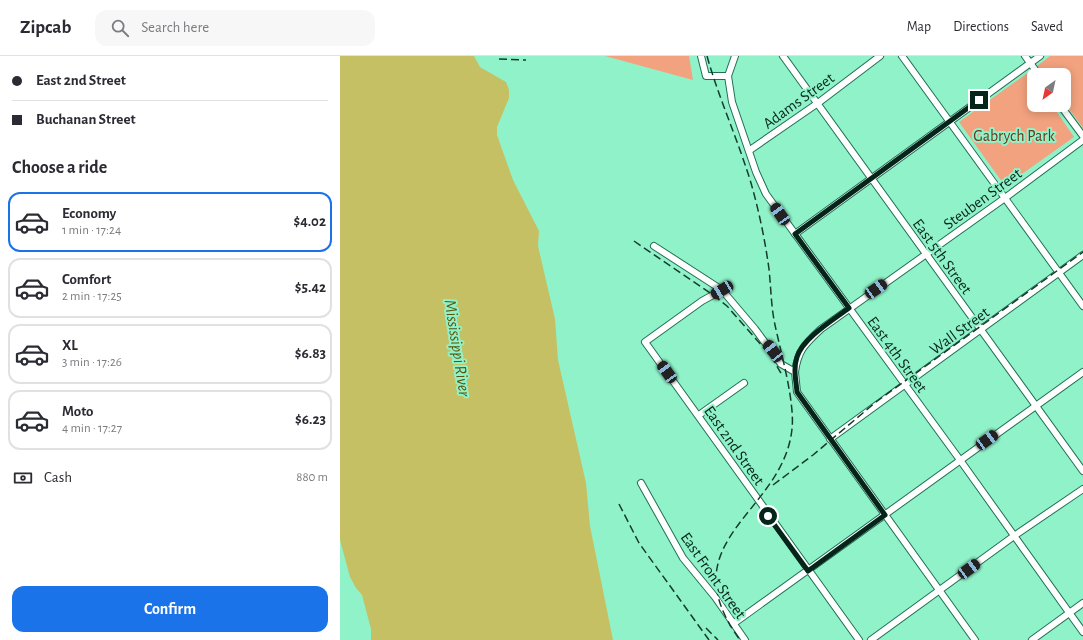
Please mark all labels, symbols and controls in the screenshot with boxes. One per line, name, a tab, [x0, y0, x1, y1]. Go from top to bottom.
search box	[95, 10, 375, 46]
icon: search	[109, 17, 131, 39]
text: Zipcab	[20, 18, 71, 37]
text: Search here	[141, 20, 209, 35]
text: Map	[907, 20, 931, 34]
text: Directions	[953, 20, 1009, 34]
text: Saved	[1031, 20, 1063, 34]
north arrow	[1027, 68, 1071, 112]
map controls	[1027, 68, 1071, 112]
street label: Adams Street	[760, 70, 837, 132]
text: East 2nd Street	[36, 73, 126, 88]
route end	[970, 91, 988, 109]
text: Buchanan Street	[36, 112, 136, 127]
park label: Gabrych Park	[973, 128, 1055, 145]
text: Choose a ride	[12, 159, 107, 177]
street label: Steuben Street	[941, 165, 1025, 232]
car	[768, 201, 792, 227]
icon: car	[14, 204, 50, 240]
text: Economy	[62, 206, 116, 221]
text: $4.02	[293, 214, 326, 229]
street label: East 5th Street	[910, 216, 975, 297]
text: 1 min · 17:24	[62, 224, 121, 237]
icon: car	[14, 270, 50, 306]
text: Comfort	[62, 272, 111, 287]
car	[863, 277, 889, 301]
car	[709, 279, 735, 301]
text: $5.42	[295, 280, 326, 295]
text: 2 min · 17:25	[62, 290, 122, 303]
water label: Mississippi River	[440, 298, 474, 398]
street label: Wall Street	[927, 304, 992, 358]
street label: East 4th Street	[864, 314, 930, 396]
icon: car	[14, 336, 50, 372]
text: XL	[62, 338, 78, 353]
car	[761, 338, 785, 364]
text: $6.83	[295, 346, 326, 361]
text: 3 min · 17:26	[62, 356, 122, 369]
car	[655, 359, 679, 385]
icon: car	[14, 402, 50, 438]
street label: East 2nd Street	[701, 403, 767, 488]
text: Moto	[62, 404, 94, 419]
text: $6.23	[295, 412, 326, 427]
text: 4 min · 17:27	[62, 422, 122, 435]
car	[974, 428, 1000, 452]
icon: cash	[12, 467, 34, 489]
text: Cash	[44, 470, 72, 485]
text: 880 m	[296, 471, 328, 484]
route start	[759, 507, 777, 525]
street label: East Front Street	[678, 529, 749, 622]
car	[956, 557, 982, 581]
button: Confirm	[12, 586, 328, 632]

